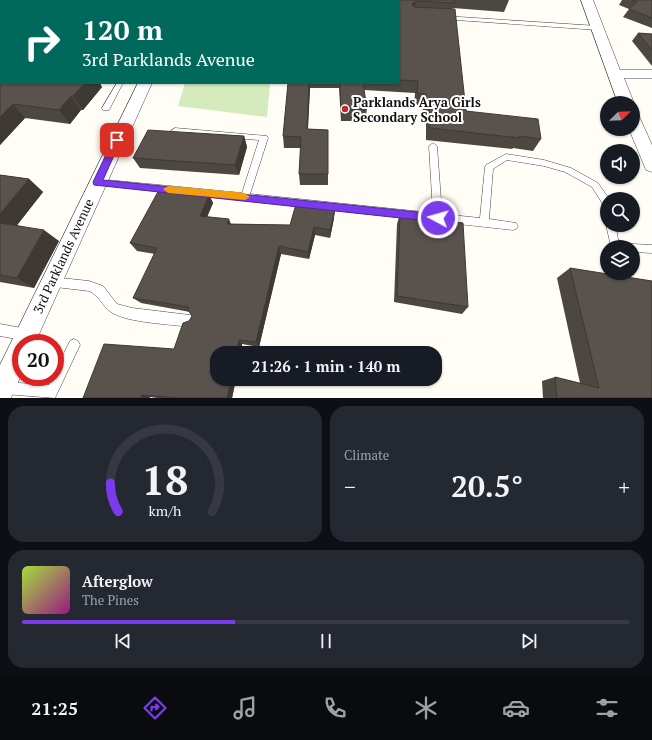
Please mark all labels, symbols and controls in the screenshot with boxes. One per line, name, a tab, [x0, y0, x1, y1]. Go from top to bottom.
text: 120 m	[82, 11, 163, 48]
icon: right	[16, 16, 68, 68]
text: 3rd Parklands Avenue	[82, 47, 255, 71]
place label: Parklands Arya Girls Secondary School	[353, 93, 481, 126]
north arrow	[600, 96, 640, 136]
map controls	[600, 96, 640, 280]
marker: Parklands Arya Girls Secondary School	[340, 104, 350, 114]
pin	[100, 123, 134, 157]
icon: arrive	[106, 129, 128, 151]
button: sound	[600, 144, 640, 184]
button: search	[600, 192, 640, 232]
street label: 3rd Parklands Avenue	[28, 196, 98, 316]
position arrow	[417, 197, 459, 239]
button: layers	[600, 240, 640, 280]
speed limit sign: 20	[12, 334, 64, 386]
text: 21:26 · 1 min · 140 m	[252, 356, 400, 376]
text: Climate	[344, 446, 389, 464]
text: 18	[141, 452, 189, 507]
text: 20.5°	[451, 466, 523, 506]
text: −	[344, 472, 356, 501]
text: +	[618, 472, 630, 501]
text: km/h	[149, 501, 182, 520]
text: Afterglow	[82, 571, 153, 591]
text: The Pines	[82, 591, 139, 609]
icon: previous	[112, 630, 134, 652]
icon: pause	[315, 630, 337, 652]
icon: next	[518, 630, 540, 652]
icon: directions	[141, 694, 169, 722]
icon: music	[231, 694, 259, 722]
icon: phone	[321, 694, 349, 722]
icon: climate	[412, 694, 440, 722]
icon: car	[502, 694, 530, 722]
icon: filters	[593, 694, 621, 722]
text: 21:25	[31, 696, 78, 720]

